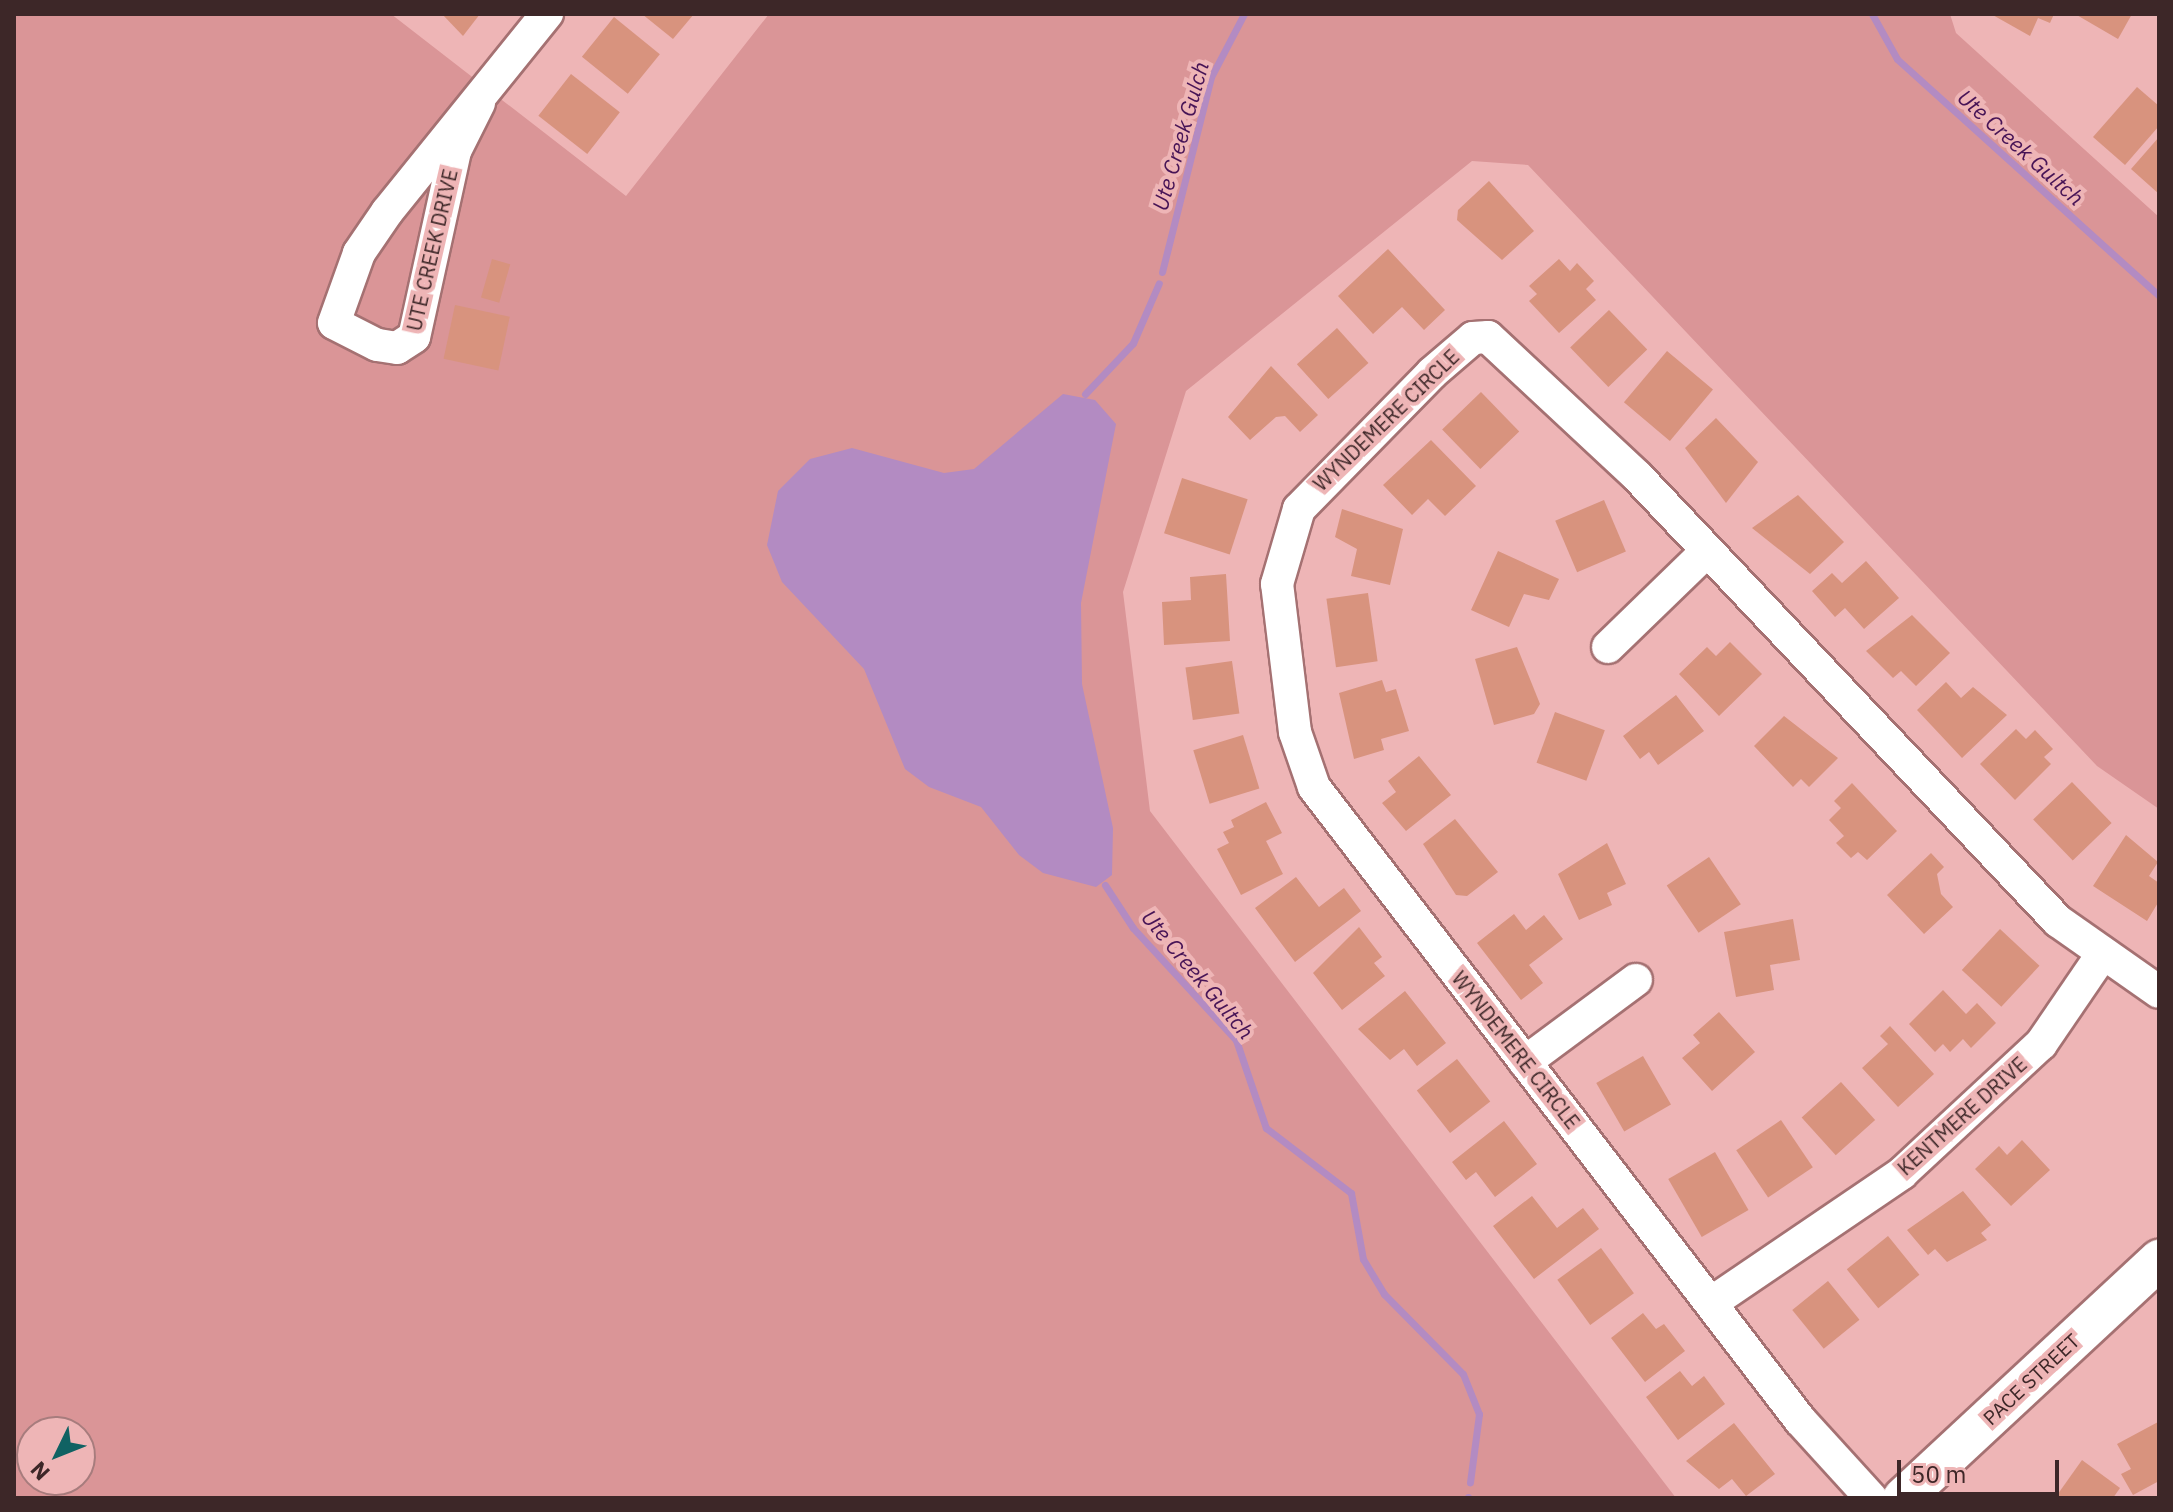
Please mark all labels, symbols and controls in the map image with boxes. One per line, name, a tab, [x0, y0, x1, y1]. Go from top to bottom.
water label: Ute Creek Gulch	[1146, 58, 1214, 214]
water label: Ute Creek Gultch	[1952, 83, 2090, 211]
street label: UTE CREEK DRIVE	[402, 167, 462, 333]
street label: WYNDEMERE CIRCLE	[1308, 344, 1464, 496]
water label: Ute Creek Gultch	[1136, 904, 1260, 1044]
street label: WYNDEMERE CIRCLE	[1447, 966, 1585, 1134]
street label: KENTMERE DRIVE	[1893, 1052, 2031, 1180]
street label: PACE STREET	[1978, 1328, 2084, 1430]
north arrow	[16, 1416, 96, 1496]
scale bar	[1901, 1444, 2063, 1494]
text: N	[24, 1456, 56, 1487]
text: 50 m	[1911, 1458, 1966, 1490]

